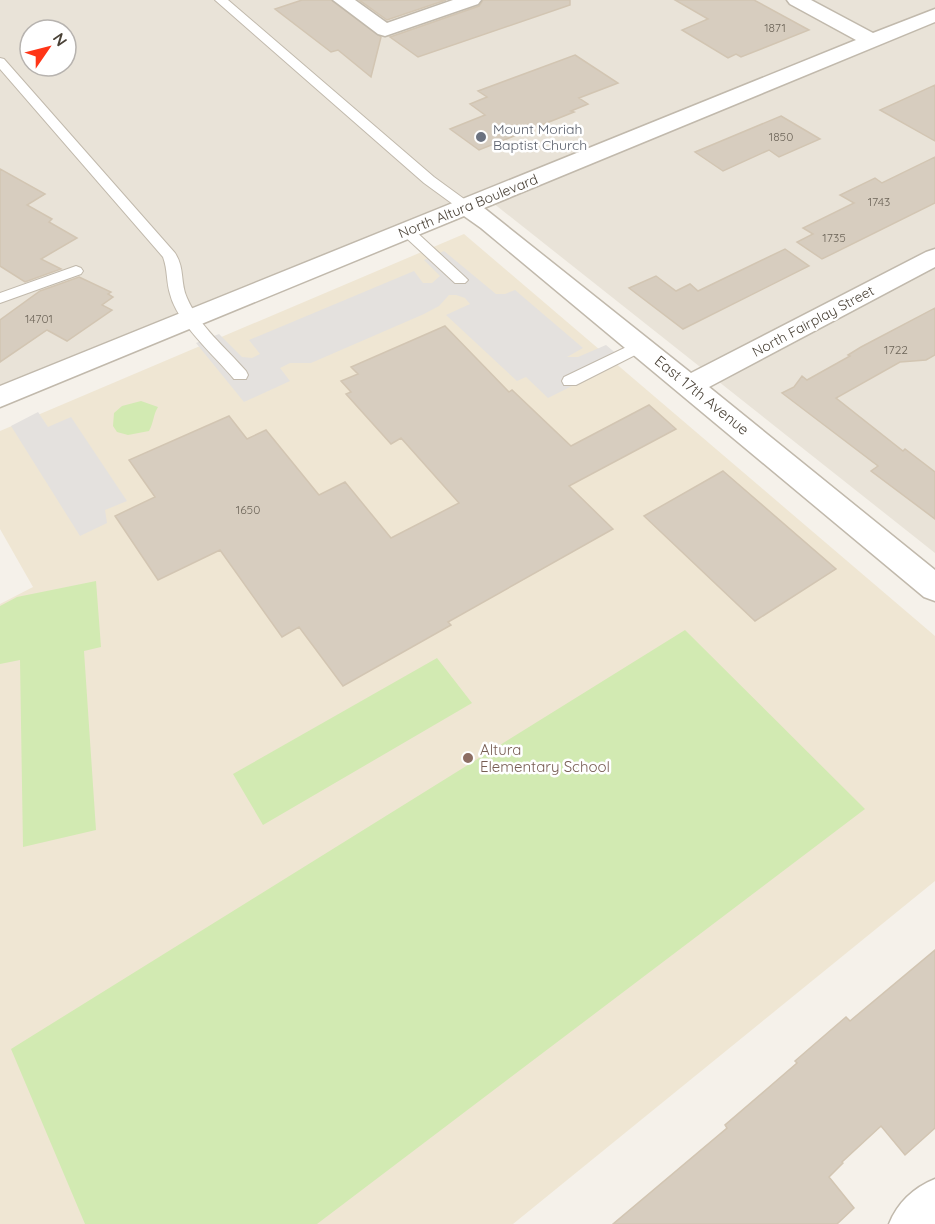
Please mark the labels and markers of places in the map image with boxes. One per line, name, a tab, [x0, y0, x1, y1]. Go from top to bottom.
place label: Mount Moriah Baptist Church	[493, 120, 587, 154]
marker: Mount Moriah Baptist Church	[474, 130, 488, 144]
place label: Altura Elementary School	[480, 740, 610, 776]
marker: Altura Elementary School	[461, 751, 475, 765]

